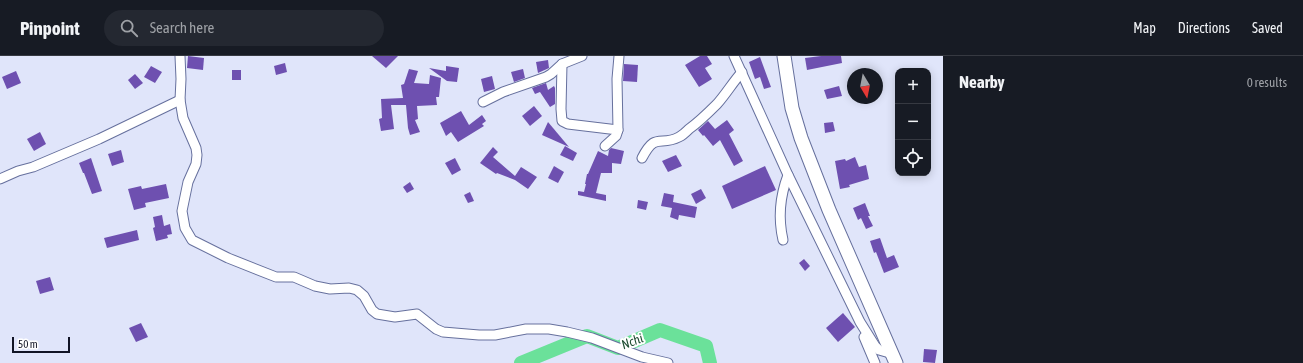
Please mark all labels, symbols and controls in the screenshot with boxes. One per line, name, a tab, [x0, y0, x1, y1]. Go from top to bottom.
search box	[104, 10, 384, 46]
text: Pinpoint	[20, 17, 80, 39]
icon: search	[118, 17, 140, 39]
text: Search here	[150, 19, 214, 36]
text: Map	[1133, 20, 1156, 36]
text: Directions	[1178, 20, 1230, 36]
text: Saved	[1252, 20, 1283, 36]
north arrow	[847, 68, 883, 104]
map controls	[895, 68, 931, 176]
button: +	[895, 68, 931, 104]
text: Nearby	[959, 72, 1005, 92]
text: 0 results	[1247, 75, 1287, 90]
button: −	[895, 104, 931, 140]
button: locate	[895, 140, 931, 176]
water label: Nchi	[619, 331, 645, 352]
scale bar	[12, 335, 70, 354]
text: 50 m	[18, 338, 38, 350]

